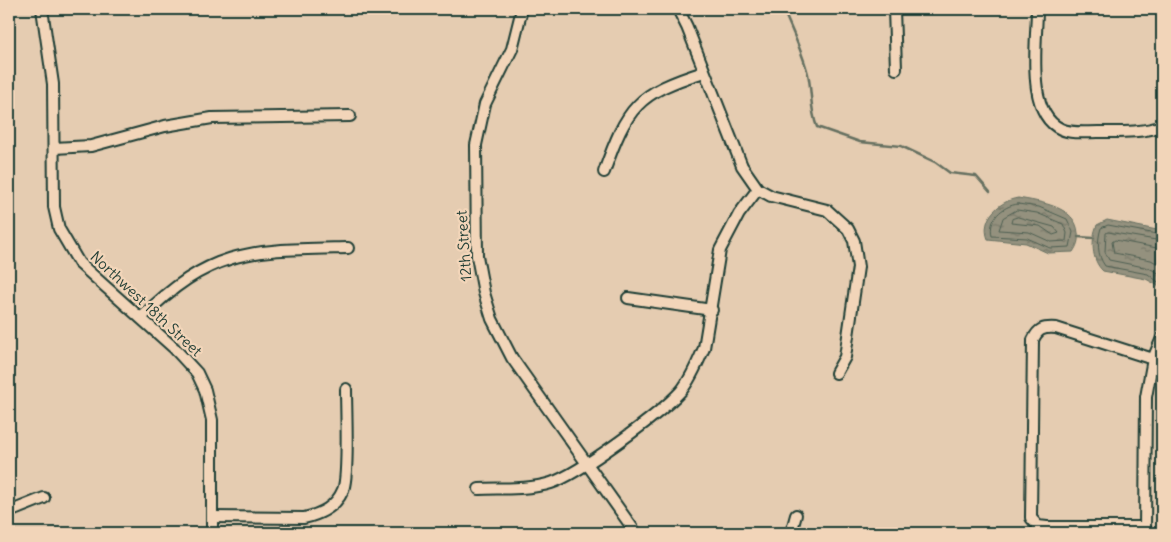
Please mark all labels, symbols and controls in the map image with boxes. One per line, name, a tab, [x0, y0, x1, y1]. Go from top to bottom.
street label: 12th Street	[452, 210, 475, 282]
street label: Northwest 18th Street	[87, 247, 206, 360]

